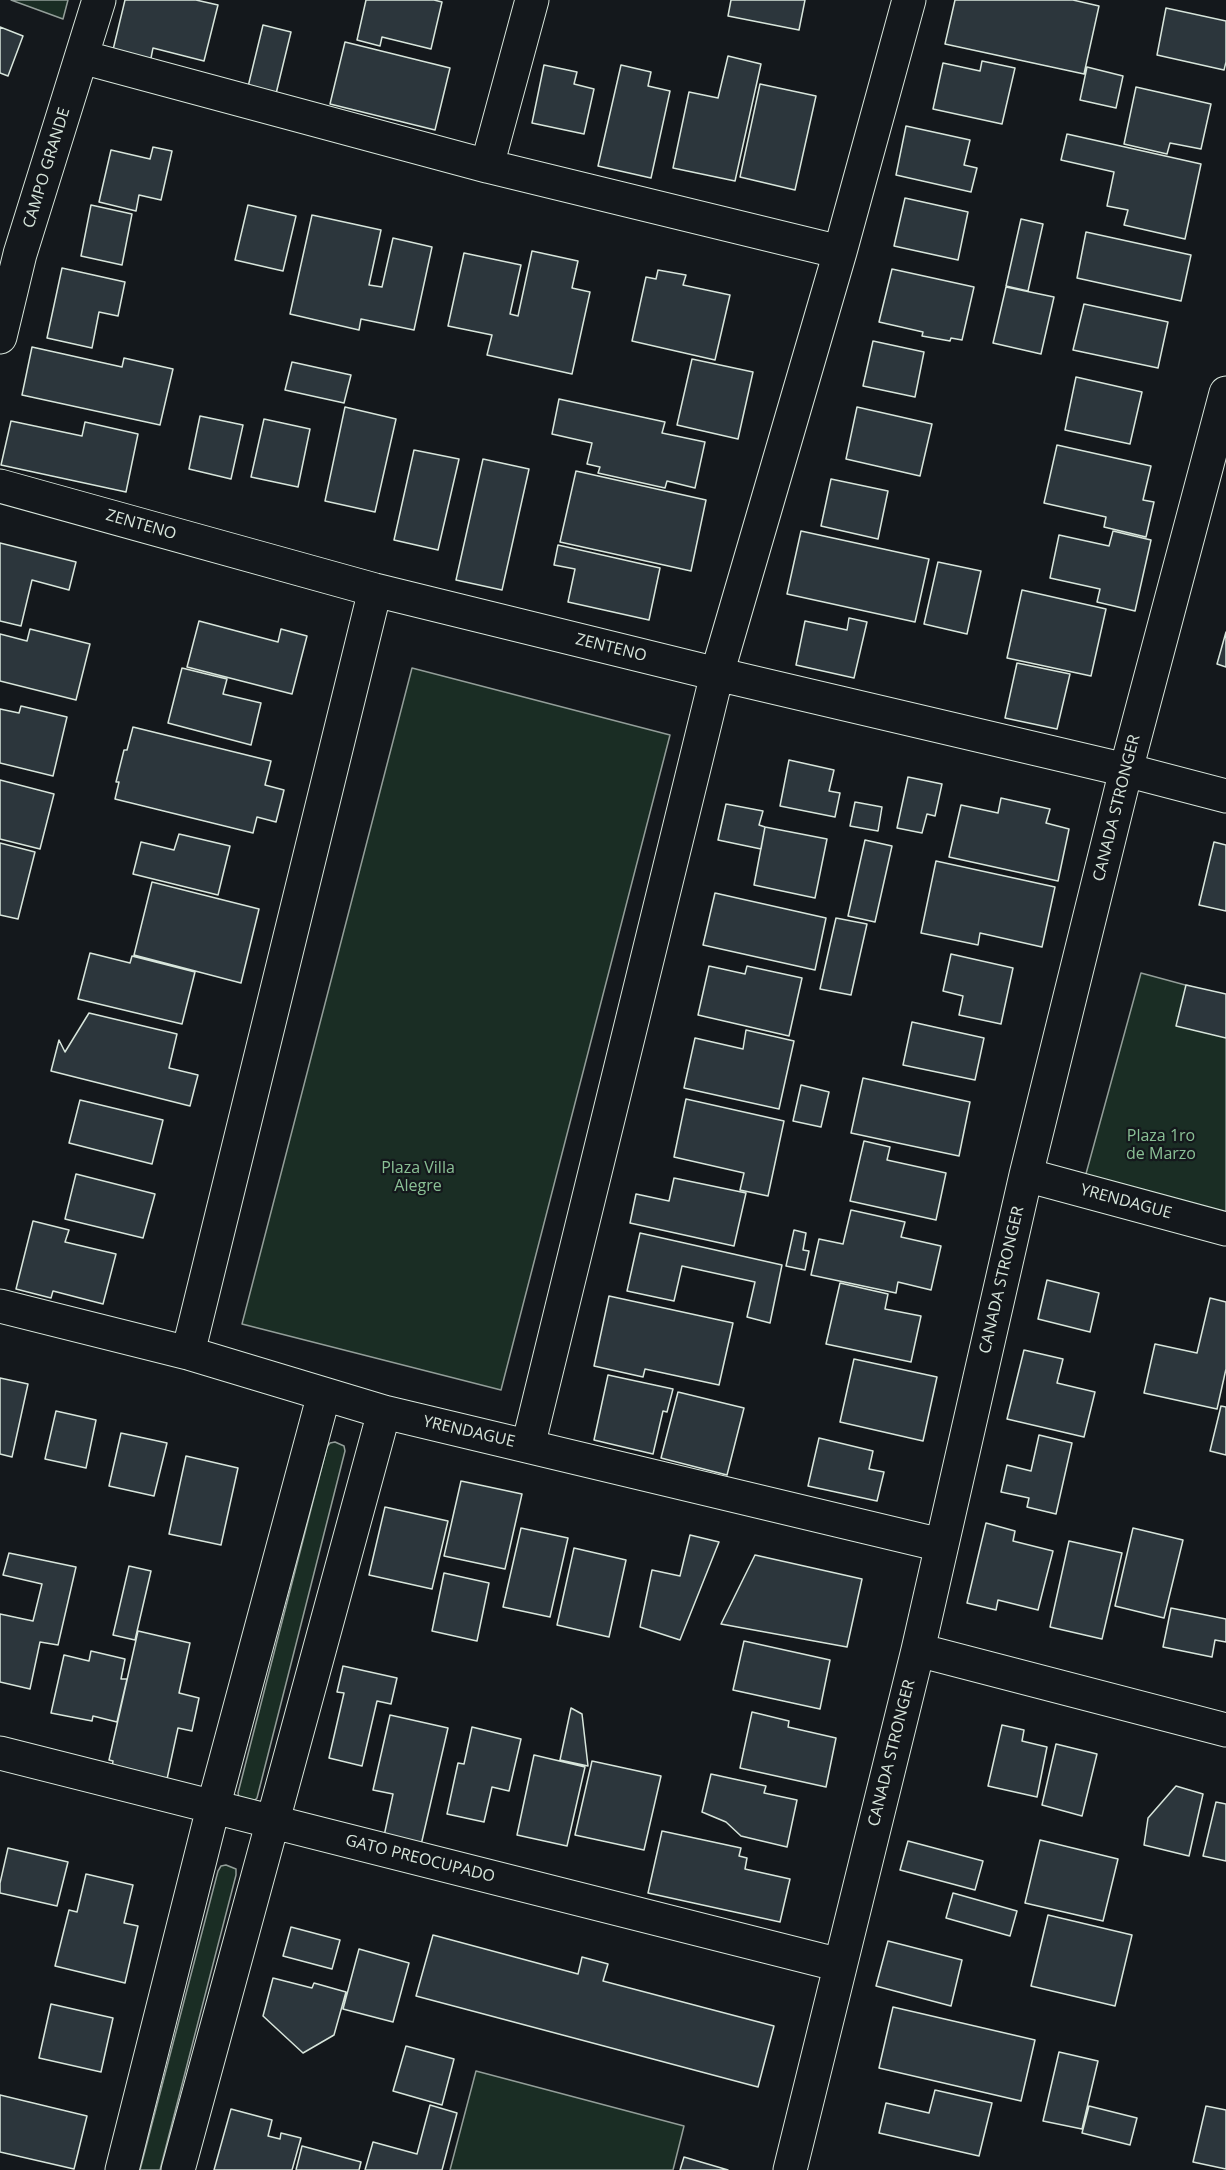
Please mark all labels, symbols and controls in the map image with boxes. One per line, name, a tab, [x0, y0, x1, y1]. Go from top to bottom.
street label: CAMPO GRANDE	[20, 105, 74, 231]
street label: ZENTENO	[104, 506, 178, 544]
street label: ZENTENO	[574, 630, 648, 666]
street label: CANADA STRONGER	[1089, 733, 1145, 883]
park label: Plaza 1ro de Marzo	[1126, 1126, 1196, 1164]
park label: Plaza Villa Alegre	[381, 1158, 455, 1196]
street label: YRENDAGUE	[1078, 1181, 1174, 1223]
street label: CANADA STRONGER	[976, 1204, 1028, 1356]
street label: YRENDAGUE	[421, 1412, 517, 1452]
street label: CANADA STRONGER	[864, 1678, 920, 1828]
street label: GATO PREOCUPADO	[343, 1831, 497, 1887]

